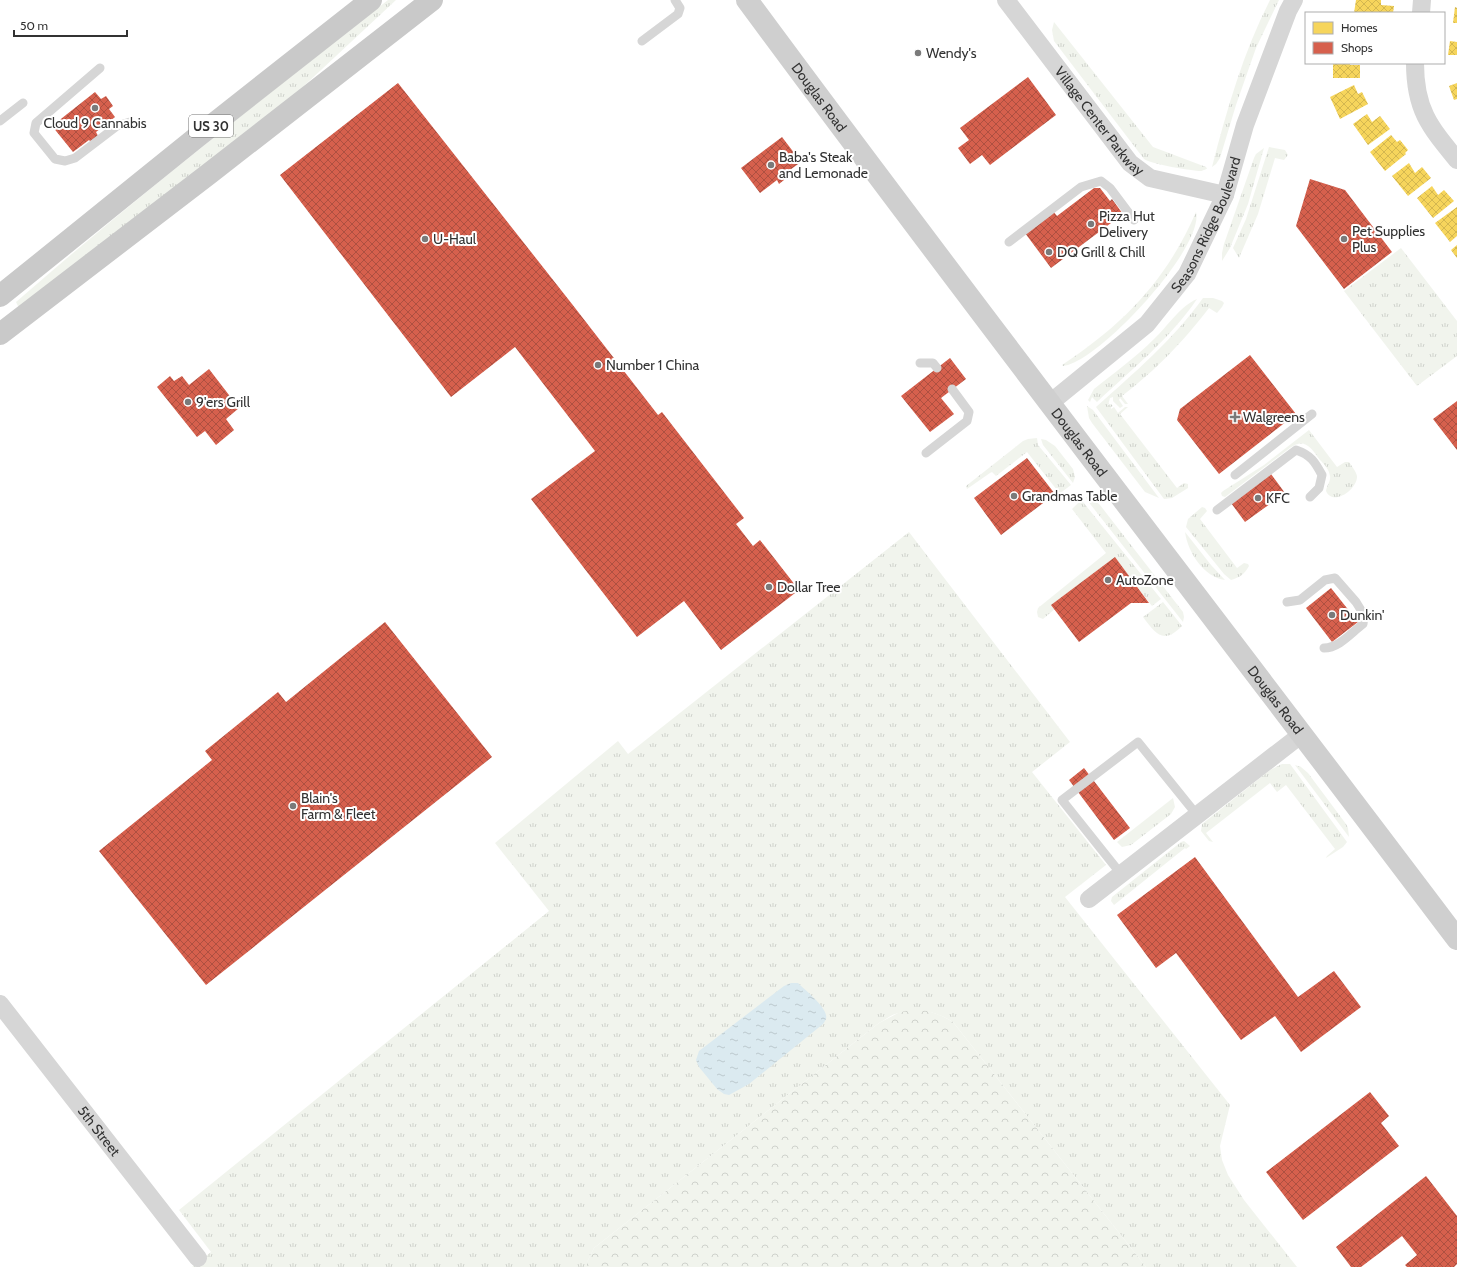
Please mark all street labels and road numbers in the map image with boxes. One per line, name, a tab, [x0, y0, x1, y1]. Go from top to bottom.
street label: Douglas Road	[787, 59, 851, 135]
street label: Village Center Parkway	[1051, 63, 1148, 179]
road number: US 30	[189, 115, 233, 137]
street label: Seasons Ridge Boulevard	[1167, 155, 1244, 296]
street label: Douglas Road	[1047, 404, 1111, 480]
street label: Douglas Road	[1244, 662, 1307, 738]
street label: 5th Street	[74, 1102, 124, 1160]

